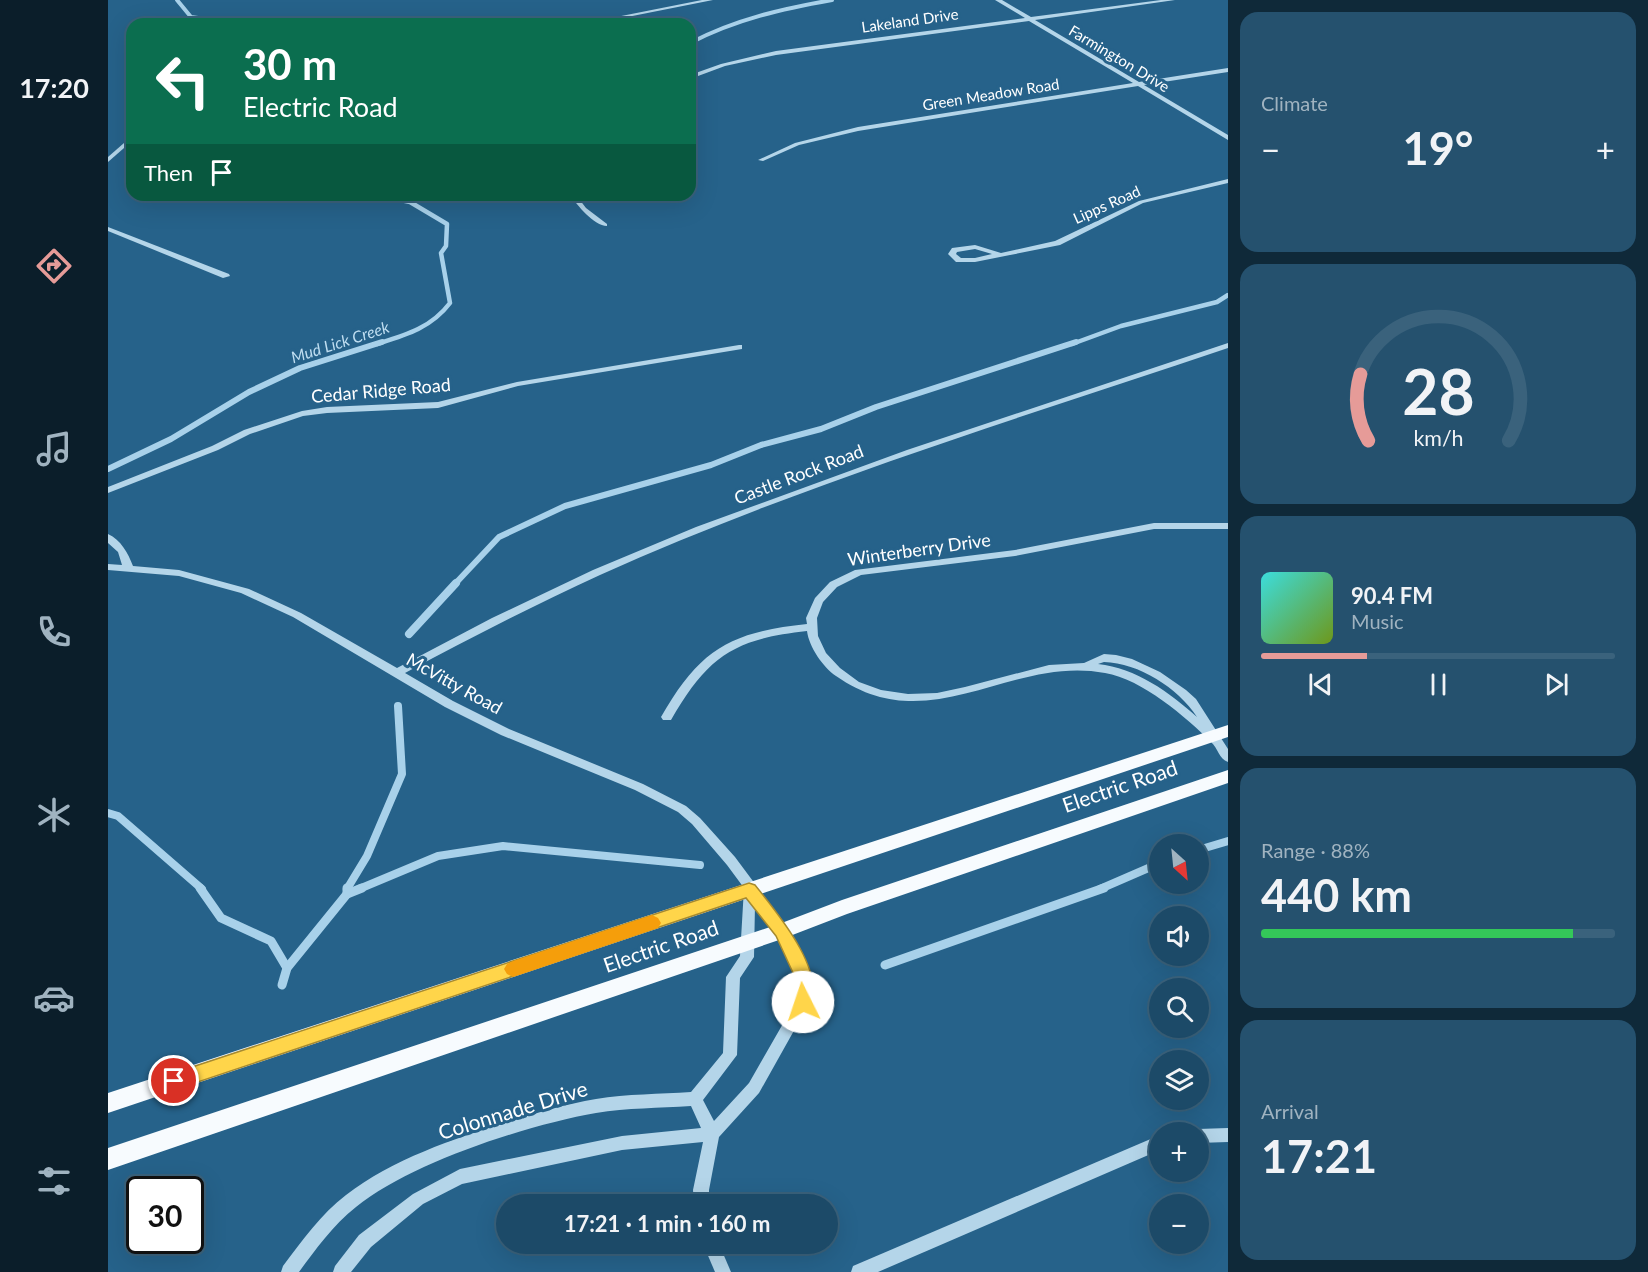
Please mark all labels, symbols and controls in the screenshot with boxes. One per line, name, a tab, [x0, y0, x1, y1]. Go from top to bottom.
street label: Lakeland Drive	[860, 4, 960, 36]
street label: Farmington Drive	[1066, 21, 1173, 95]
text: 30 m	[243, 39, 337, 89]
icon: left	[144, 42, 222, 120]
text: 17:20	[19, 71, 89, 104]
street label: Green Meadow Road	[921, 74, 1061, 114]
text: Electric Road	[243, 90, 398, 123]
text: Climate	[1261, 91, 1328, 115]
text: 19°	[1403, 121, 1473, 175]
text: −	[1261, 129, 1280, 169]
text: +	[1596, 129, 1615, 169]
icon: arrive	[205, 156, 238, 189]
text: Then	[144, 159, 193, 186]
street label: Lipps Road	[1070, 181, 1143, 227]
icon: directions	[33, 245, 75, 287]
water label: Mud Lick Creek	[288, 317, 392, 366]
text: 28	[1402, 353, 1474, 428]
street label: Cedar Ridge Road	[310, 373, 452, 407]
text: km/h	[1413, 425, 1463, 451]
icon: music	[33, 428, 75, 470]
street label: Castle Rock Road	[731, 439, 866, 509]
street label: Winterberry Drive	[846, 528, 992, 570]
text: 90.4 FM	[1351, 582, 1433, 609]
text: Music	[1351, 609, 1404, 633]
icon: phone	[33, 611, 75, 653]
street label: McVitty Road	[403, 648, 506, 718]
icon: previous	[1304, 668, 1337, 701]
icon: pause	[1422, 668, 1455, 701]
icon: next	[1540, 668, 1573, 701]
street label: Electric Road	[1059, 754, 1180, 817]
icon: climate	[33, 794, 75, 836]
north arrow	[1149, 834, 1209, 894]
map controls	[1149, 834, 1209, 1254]
text: Range · 88%	[1261, 838, 1370, 862]
text: 440 km	[1261, 868, 1412, 922]
button: sound	[1149, 906, 1209, 966]
street label: Electric Road	[600, 914, 721, 977]
position arrow	[771, 970, 835, 1034]
icon: car	[33, 977, 75, 1019]
button: search	[1149, 978, 1209, 1038]
button: layers	[1149, 1050, 1209, 1110]
pin	[148, 1055, 199, 1106]
icon: arrive	[157, 1064, 190, 1097]
street label: Colonnade Drive	[435, 1075, 590, 1144]
text: Arrival	[1261, 1099, 1319, 1123]
button: +	[1149, 1122, 1209, 1182]
text: 17:21	[1261, 1129, 1377, 1183]
icon: filters	[33, 1160, 75, 1202]
speed limit sign: 30	[126, 1176, 204, 1254]
button: −	[1149, 1194, 1209, 1254]
text: 17:21 · 1 min · 160 m	[564, 1210, 770, 1237]

